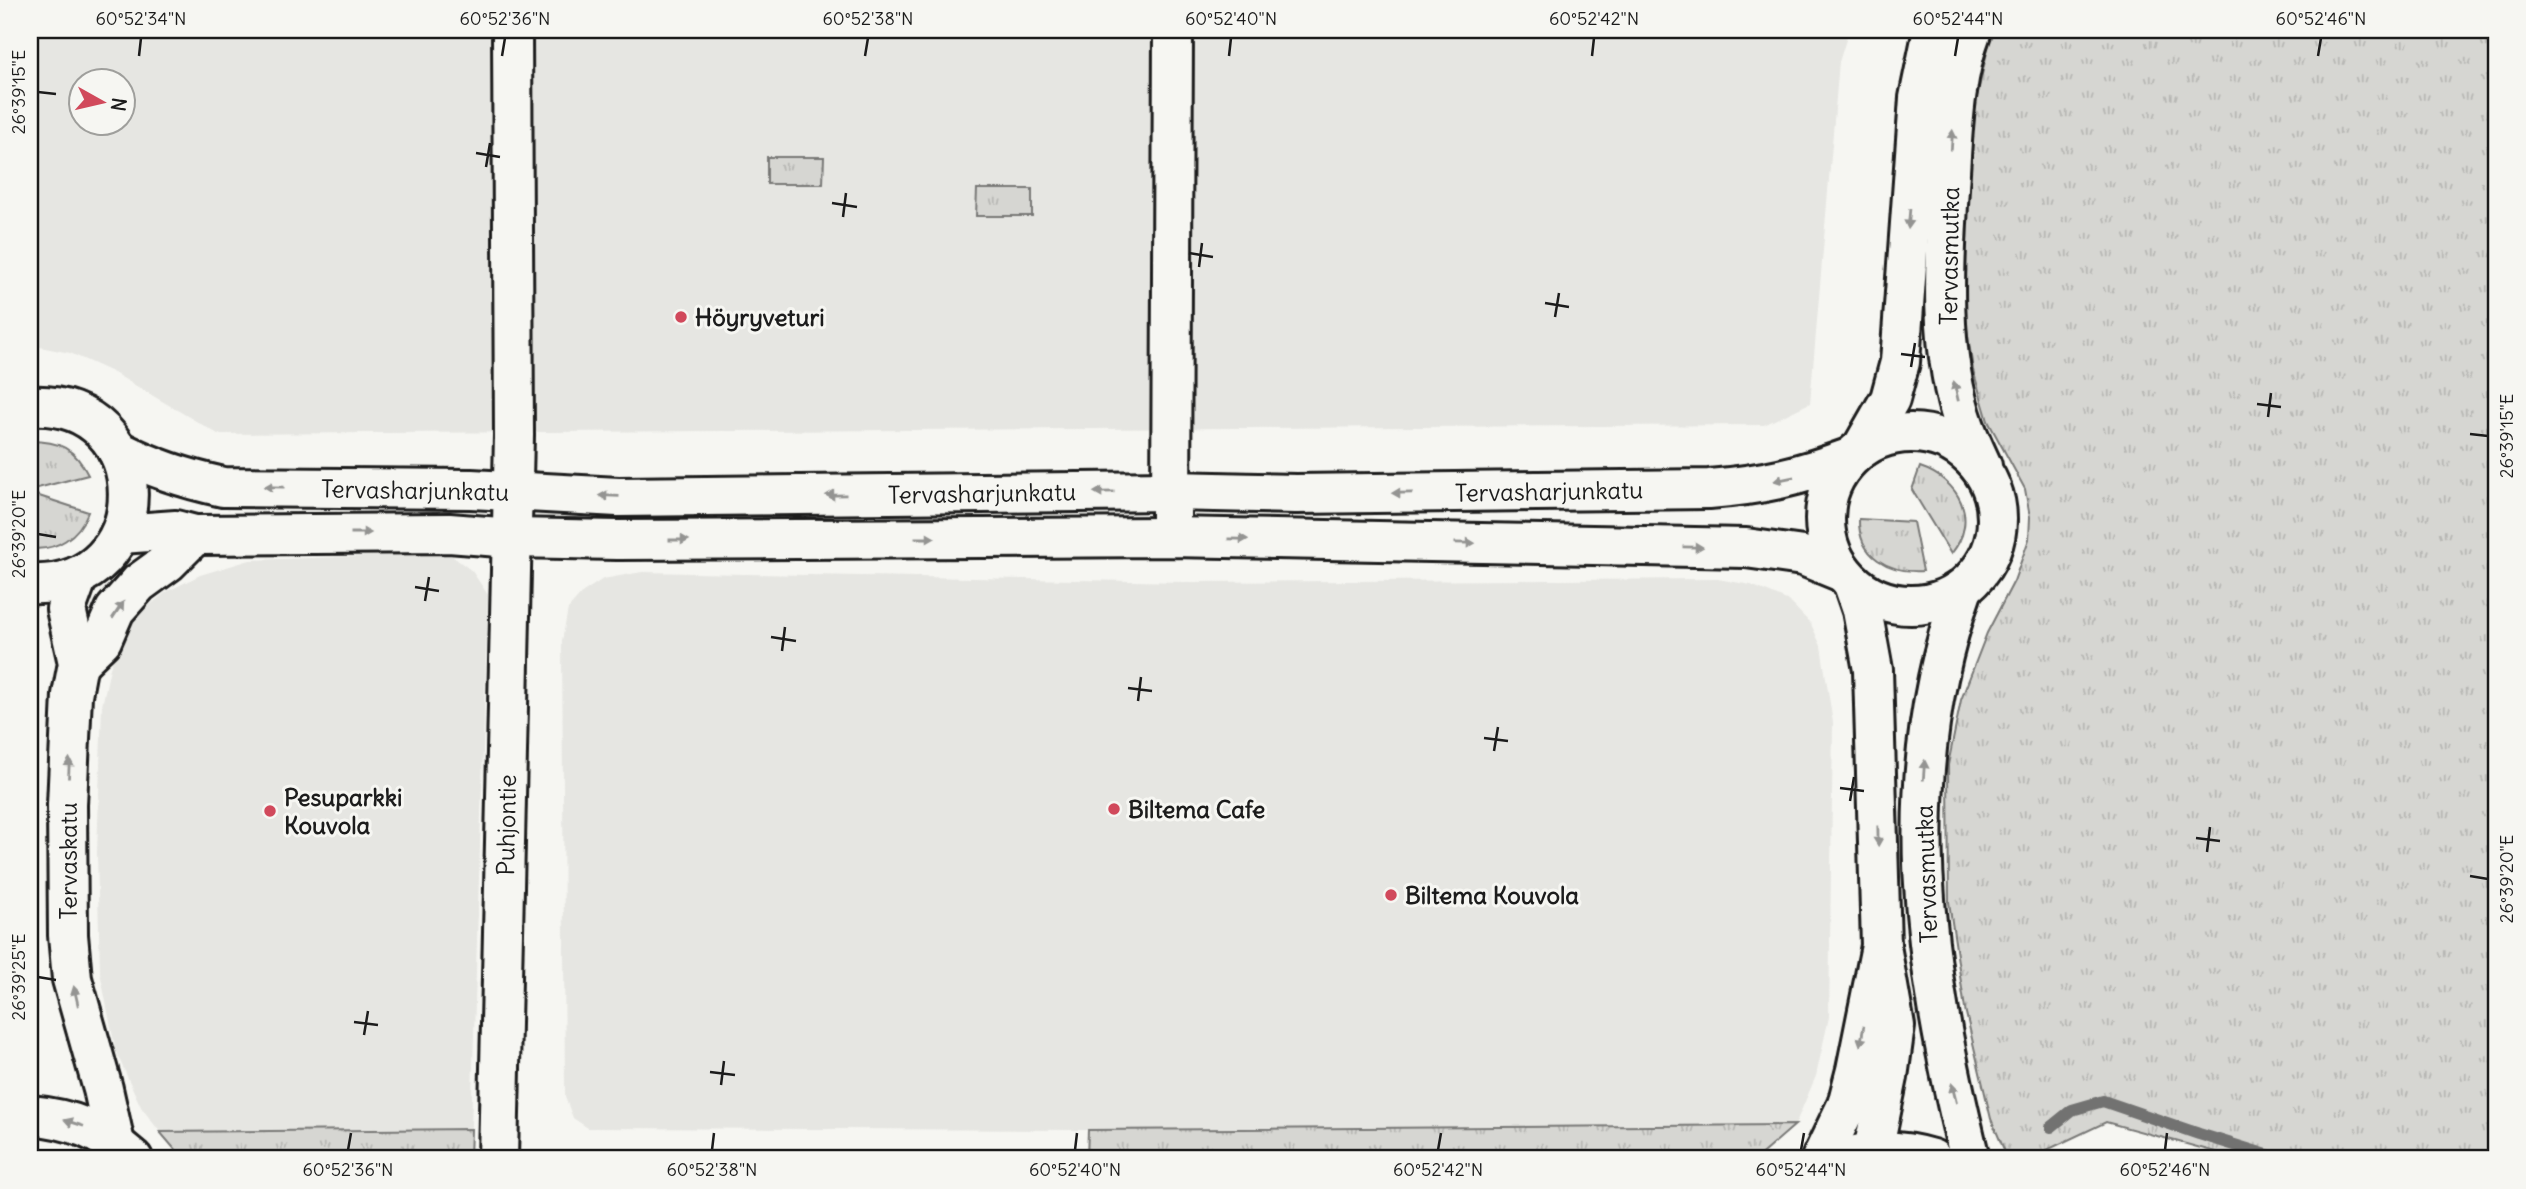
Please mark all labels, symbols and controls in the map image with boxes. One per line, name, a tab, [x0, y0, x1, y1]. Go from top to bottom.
text: 60°52'34"N	[95, 7, 187, 30]
text: 60°52'36"N	[459, 7, 551, 30]
text: 60°52'38"N	[822, 7, 914, 30]
text: 60°52'40"N	[1185, 7, 1277, 30]
text: 60°52'42"N	[1549, 7, 1639, 30]
text: 60°52'44"N	[1913, 7, 2003, 30]
text: 60°52'46"N	[2276, 7, 2366, 30]
text: 26°39'15"E	[7, 50, 30, 134]
north arrow	[66, 66, 136, 136]
text: N	[106, 96, 132, 113]
one-way arrow	[1947, 129, 1958, 151]
street label: Tervasmutka	[1933, 186, 1965, 326]
one-way arrow	[1903, 208, 1914, 230]
place label: Höyryveturi	[695, 302, 825, 332]
marker: Höyryveturi	[673, 309, 689, 325]
one-way arrow	[1951, 380, 1962, 402]
text: 26°39'15"E	[2495, 394, 2518, 478]
street label: Tervasharjunkatu	[321, 473, 509, 507]
one-way arrow	[1773, 473, 1795, 484]
street label: Tervasharjunkatu	[1455, 474, 1643, 508]
street label: Tervasharjunkatu	[888, 476, 1076, 510]
one-way arrow	[263, 481, 285, 493]
one-way arrow	[1093, 486, 1115, 498]
one-way arrow	[1390, 487, 1412, 498]
one-way arrow	[825, 489, 847, 501]
text: 26°39'20"E	[7, 490, 30, 578]
one-way arrow	[597, 491, 619, 502]
one-way arrow	[350, 527, 372, 539]
one-way arrow	[915, 532, 937, 544]
one-way arrow	[1227, 533, 1249, 544]
one-way arrow	[668, 534, 690, 545]
one-way arrow	[1455, 537, 1477, 549]
one-way arrow	[1682, 541, 1704, 553]
one-way arrow	[111, 600, 124, 620]
one-way arrow	[64, 757, 75, 779]
one-way arrow	[1919, 759, 1930, 781]
street label: Puhjontie	[490, 774, 522, 876]
place label: Pesuparkki Kouvola	[284, 782, 402, 840]
place label: Biltema Cafe	[1128, 794, 1265, 824]
marker: Biltema Cafe	[1106, 801, 1122, 817]
street label: Tervaskatu	[53, 802, 83, 920]
marker: Pesuparkki Kouvola	[262, 803, 278, 819]
street label: Tervasmutka	[1909, 804, 1943, 944]
one-way arrow	[1872, 825, 1883, 847]
text: 26°39'20"E	[2495, 835, 2518, 923]
place label: Biltema Kouvola	[1405, 880, 1579, 910]
marker: Biltema Kouvola	[1383, 887, 1399, 903]
text: 26°39'25"E	[7, 933, 30, 1021]
one-way arrow	[71, 985, 82, 1007]
one-way arrow	[1856, 1026, 1867, 1048]
one-way arrow	[1948, 1082, 1959, 1104]
one-way arrow	[64, 1117, 85, 1128]
text: 60°52'36"N	[302, 1158, 394, 1181]
text: 60°52'38"N	[666, 1158, 758, 1181]
text: 60°52'40"N	[1029, 1158, 1121, 1181]
text: 60°52'42"N	[1393, 1158, 1483, 1181]
text: 60°52'44"N	[1756, 1158, 1846, 1181]
text: 60°52'46"N	[2120, 1158, 2210, 1181]

